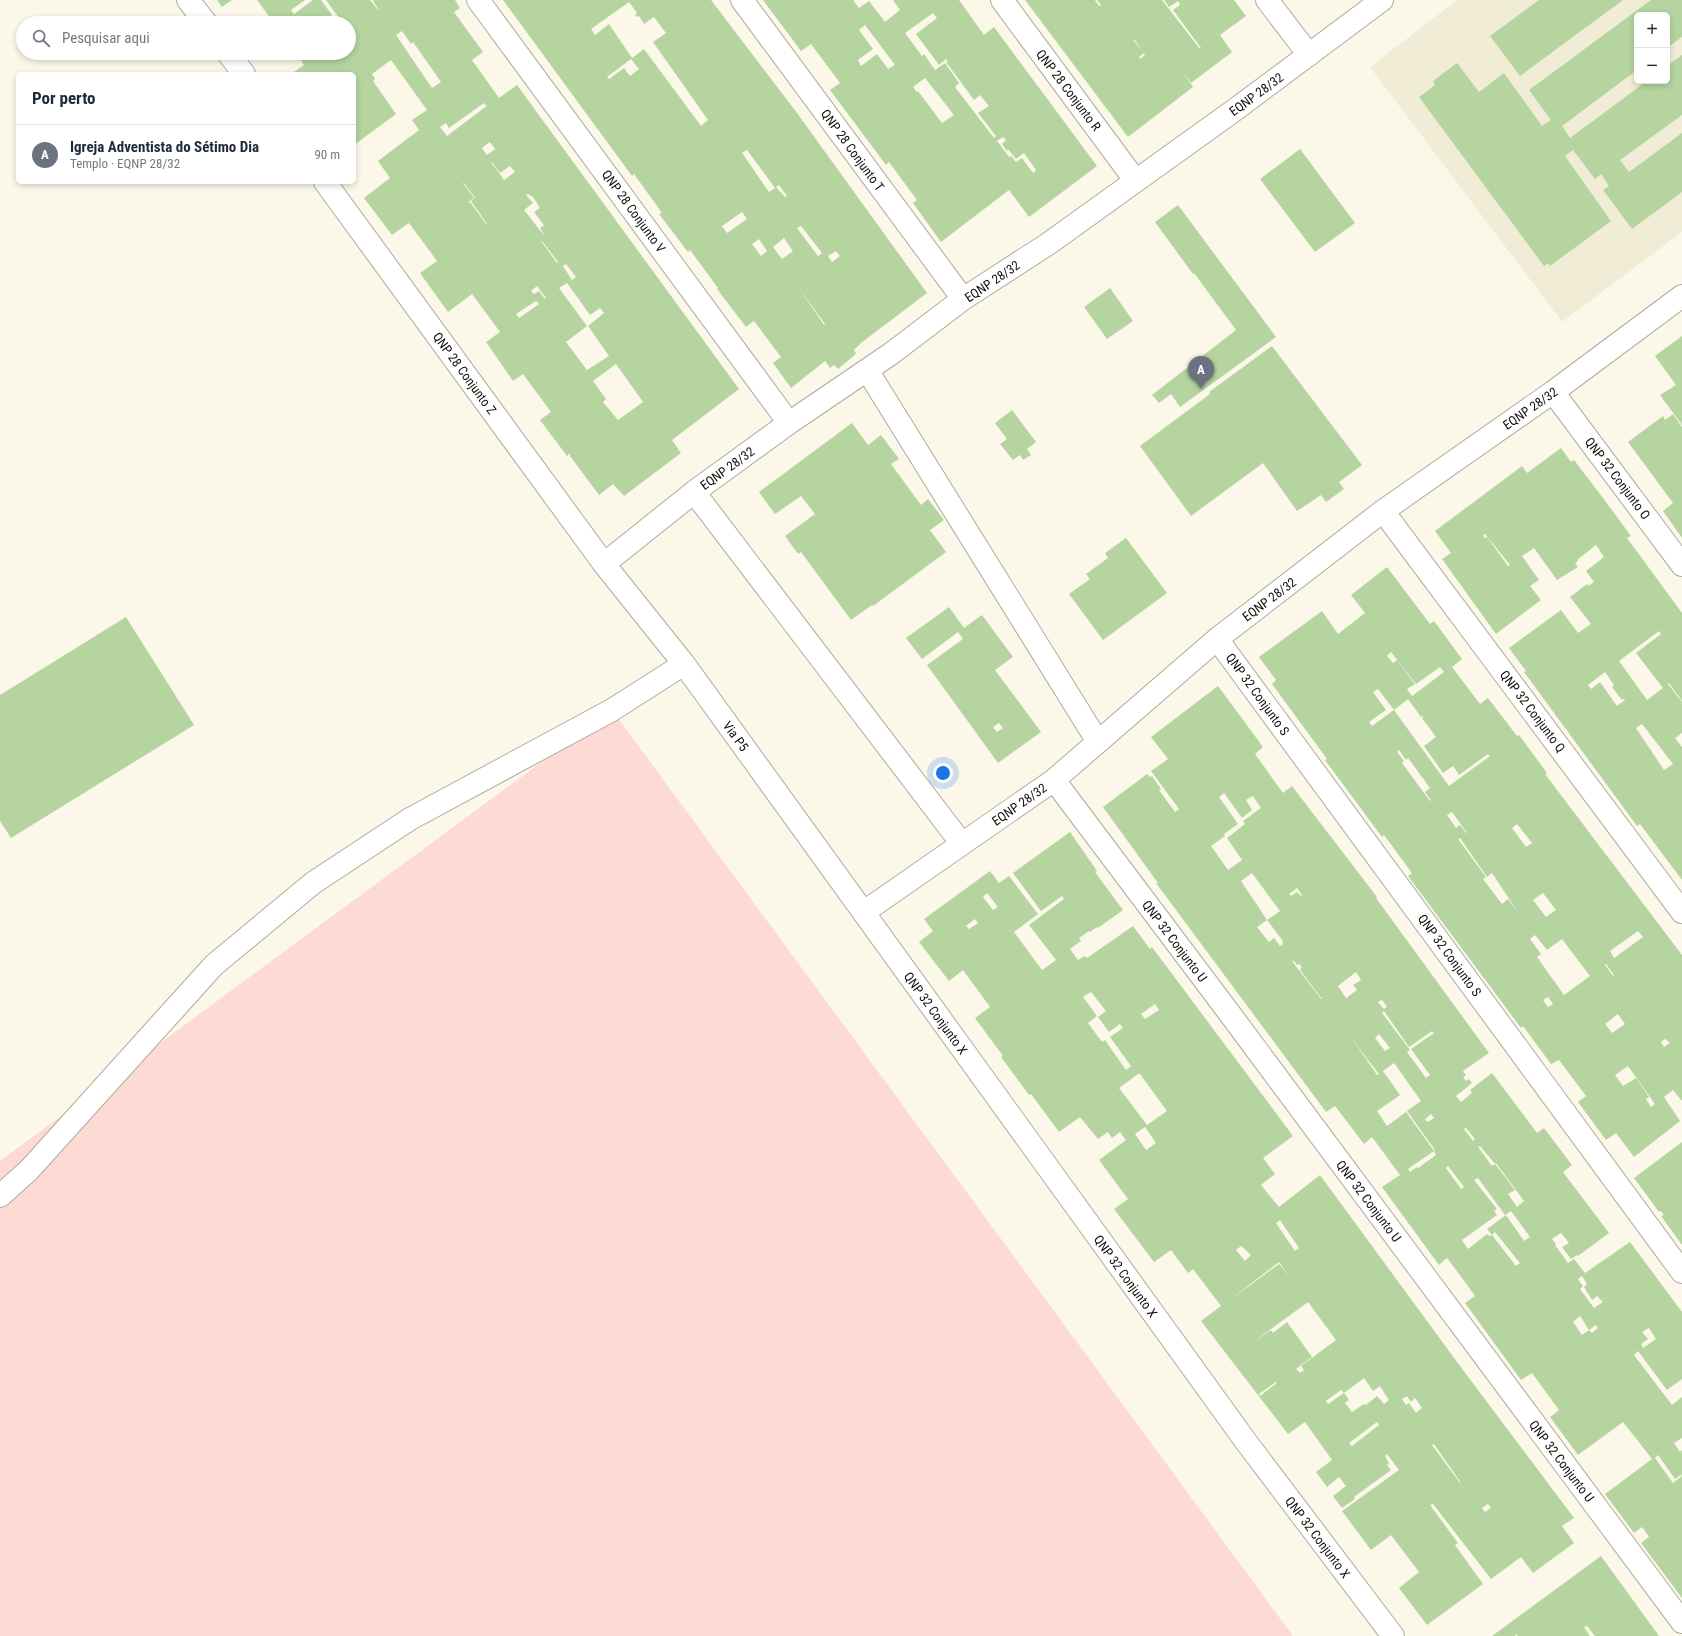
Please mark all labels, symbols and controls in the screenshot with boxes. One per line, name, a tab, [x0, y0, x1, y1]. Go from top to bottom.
map controls	[1634, 12, 1670, 84]
button: +	[1634, 12, 1670, 48]
search box	[16, 16, 356, 60]
icon: search	[30, 27, 52, 49]
text: Pesquisar aqui	[62, 29, 150, 47]
street label: QNP 28 Conjunto R	[1033, 47, 1104, 134]
button: −	[1634, 48, 1670, 84]
street label: EQNP 28/32	[1226, 70, 1286, 119]
text: Por perto	[32, 88, 96, 108]
street label: QNP 28 Conjunto T	[818, 107, 887, 194]
text: Igreja Adventista do Sétimo Dia	[70, 138, 259, 156]
text: A	[41, 147, 49, 162]
text: 90 m	[314, 147, 340, 162]
text: Templo · EQNP 28/32	[70, 156, 180, 171]
street label: QNP 28 Conjunto V	[599, 167, 669, 256]
street label: EQNP 28/32	[962, 258, 1023, 305]
street label: QNP 28 Conjunto Z	[430, 329, 499, 417]
pin: A	[1188, 356, 1214, 389]
street label: EQNP 28/32	[1500, 384, 1560, 433]
street label: QNP 32 Conjunto O	[1582, 434, 1653, 522]
street label: EQNP 28/32	[697, 444, 757, 493]
street label: EQNP 28/32	[1240, 574, 1299, 624]
street label: QNP 32 Conjunto S	[1223, 650, 1292, 738]
street label: QNP 32 Conjunto Q	[1497, 667, 1568, 755]
street label: Via P5	[720, 718, 751, 754]
your location	[933, 763, 953, 783]
street label: EQNP 28/32	[989, 780, 1049, 829]
street label: QNP 32 Conjunto U	[1139, 898, 1210, 985]
street label: QNP 32 Conjunto S	[1415, 911, 1484, 999]
street label: QNP 32 Conjunto X	[901, 969, 970, 1057]
street label: QNP 32 Conjunto U	[1333, 1158, 1404, 1245]
street label: QNP 32 Conjunto X	[1091, 1232, 1160, 1320]
street label: QNP 32 Conjunto U	[1526, 1418, 1597, 1505]
street label: QNP 32 Conjunto X	[1282, 1494, 1353, 1581]

